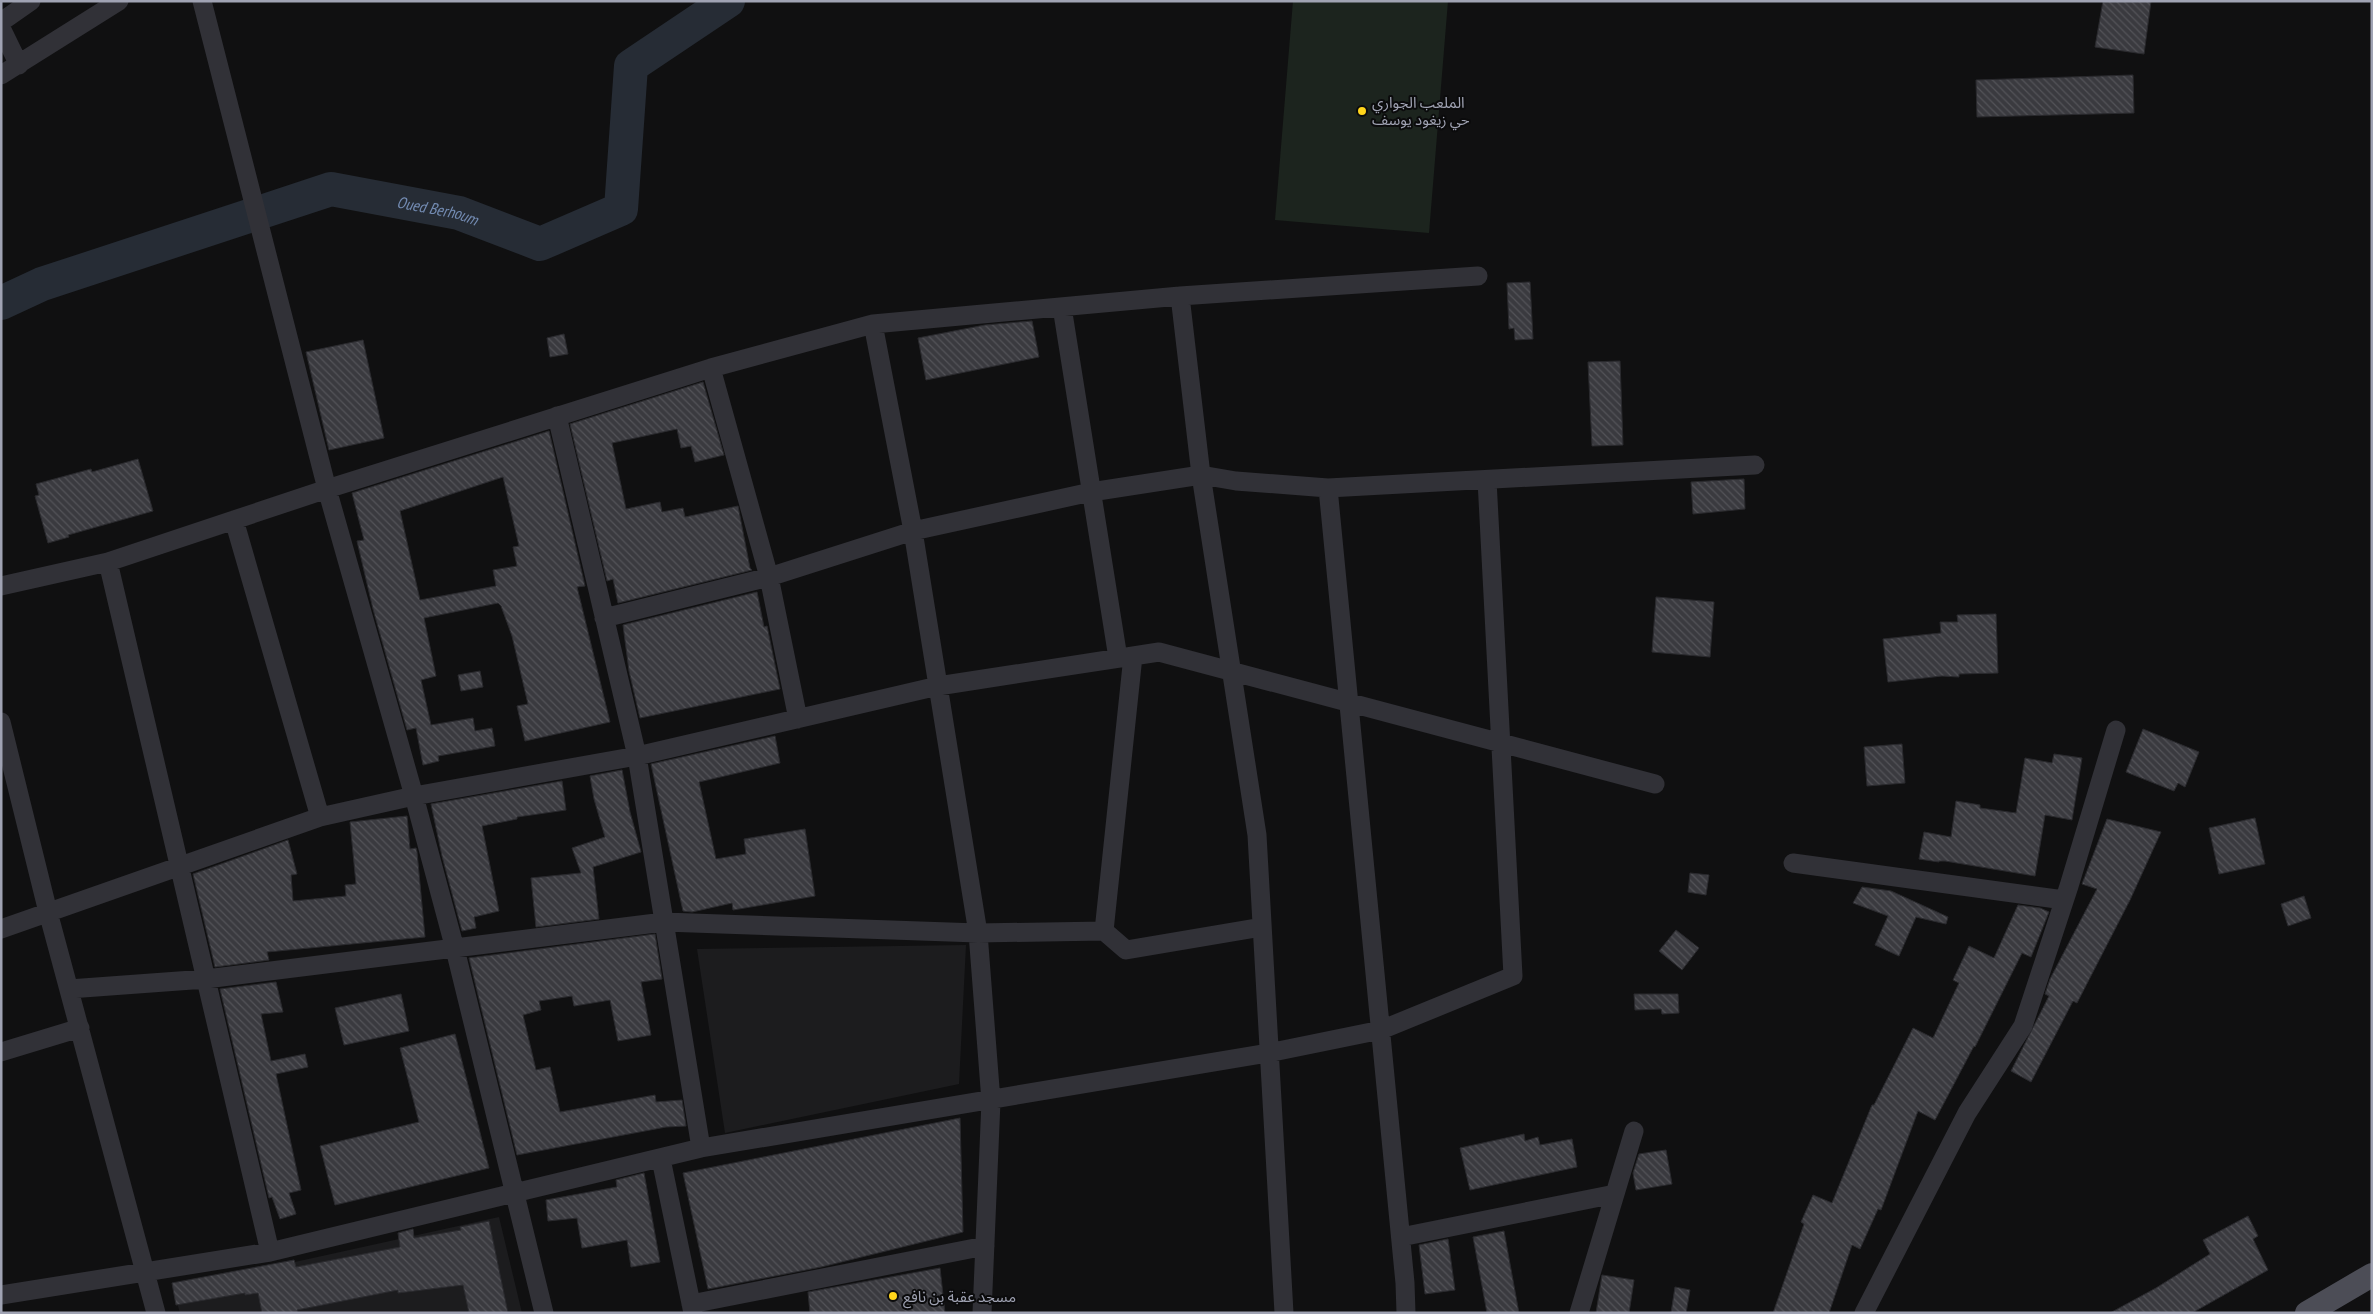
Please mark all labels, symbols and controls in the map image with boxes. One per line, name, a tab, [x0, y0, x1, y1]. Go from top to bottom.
place label: الملعب الجواري حي زيغود يوسف	[1372, 93, 1470, 131]
marker: الملعب الجواري حي زيغود يوسف	[1356, 105, 1368, 117]
water label: Oued Berhoum	[395, 192, 482, 230]
place label: مسجد عقبة بن نافع	[903, 1287, 1016, 1309]
marker: مسجد عقبة بن نافع	[887, 1290, 899, 1302]

